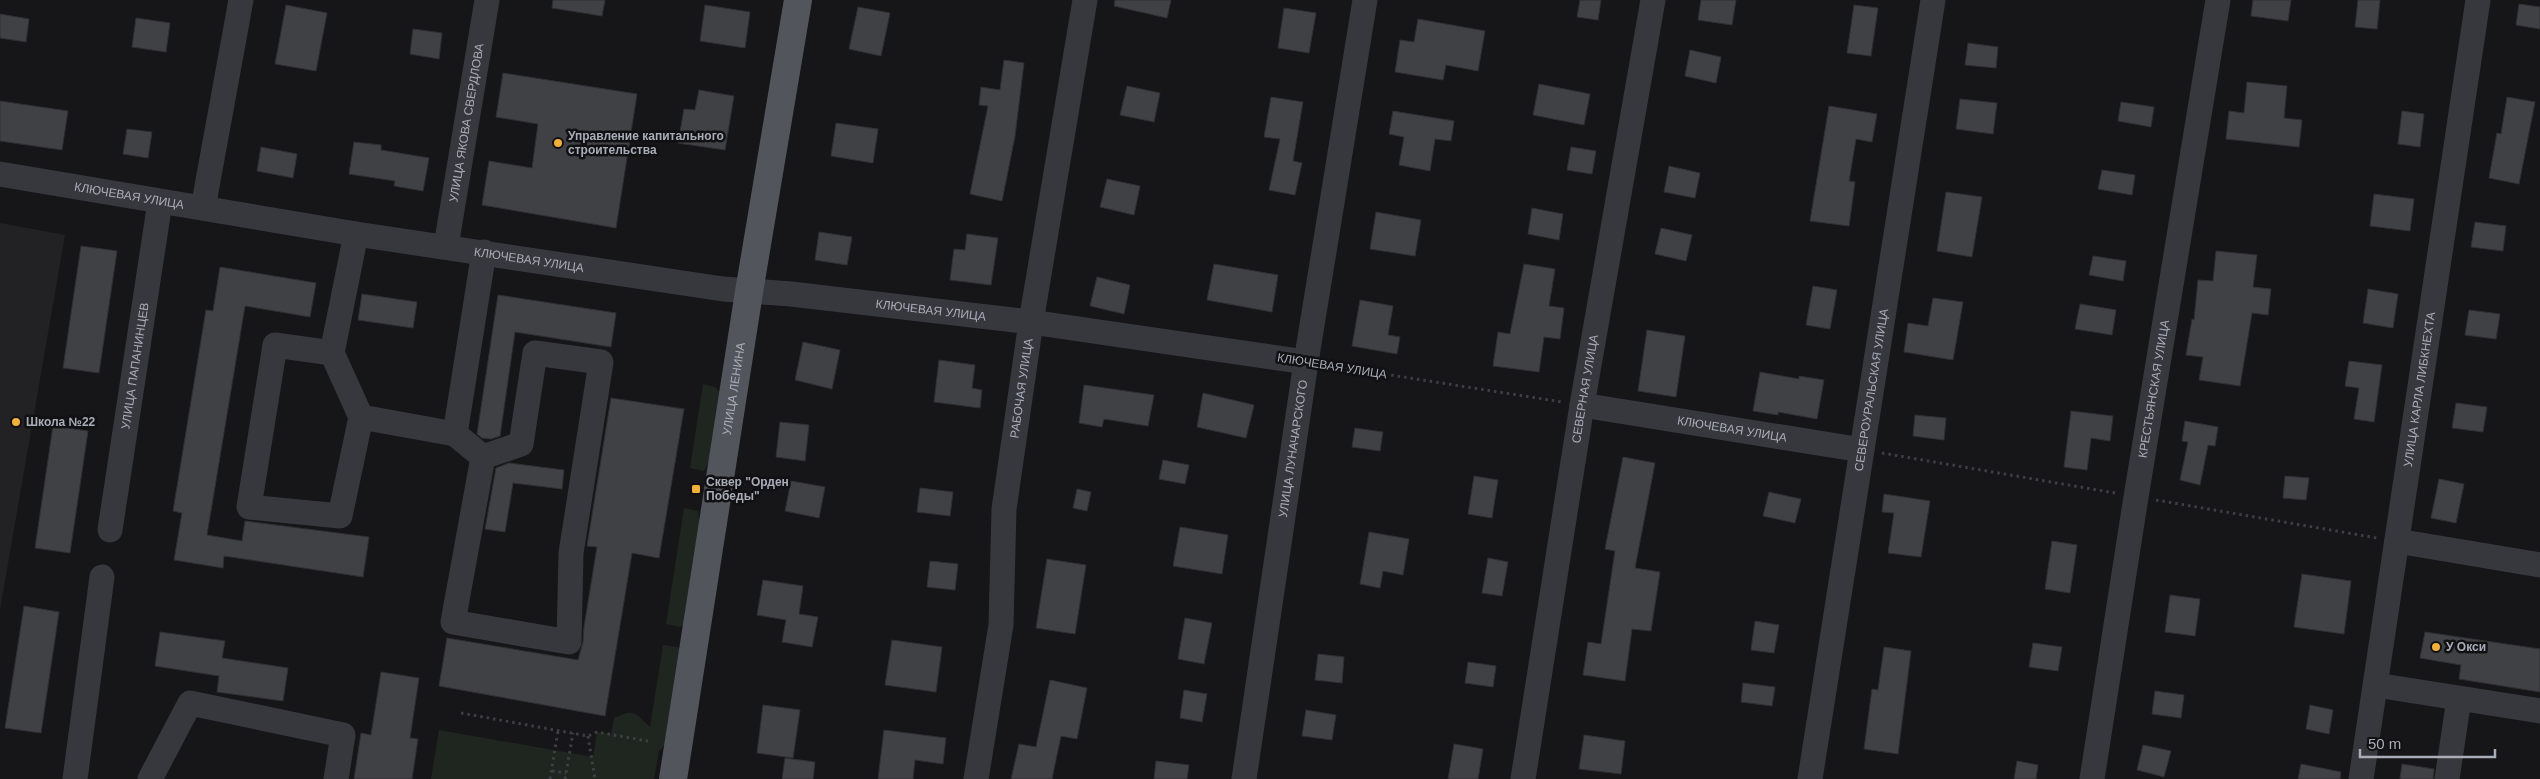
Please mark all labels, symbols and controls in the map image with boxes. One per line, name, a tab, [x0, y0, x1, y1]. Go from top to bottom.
street label: УЛИЦА ЯКОВА СВЕРДЛОВА	[446, 42, 487, 203]
place label: Управление капитального строительства	[568, 129, 724, 157]
marker: Управление капитального строительства	[552, 137, 564, 149]
street label: КЛЮЧЕВАЯ УЛИЦА	[73, 180, 185, 212]
street label: КЛЮЧЕВАЯ УЛИЦА	[473, 245, 585, 275]
street label: КЛЮЧЕВАЯ УЛИЦА	[875, 297, 987, 324]
street label: УЛИЦА ПАПАНИНЦЕВ	[118, 302, 152, 430]
street label: СЕВЕРОУРАЛЬСКАЯ УЛИЦА	[1852, 307, 1891, 472]
street label: УЛИЦА КАРЛА ЛИБКНЕХТА	[2401, 311, 2438, 468]
street label: КРЕСТЬЯНСКАЯ УЛИЦА	[2136, 319, 2172, 459]
street label: СЕВЕРНАЯ УЛИЦА	[1569, 333, 1601, 444]
street label: РАБОЧАЯ УЛИЦА	[1007, 337, 1036, 439]
street label: УЛИЦА ЛЕНИНА	[720, 341, 748, 436]
street label: КЛЮЧЕВАЯ УЛИЦА	[1276, 350, 1388, 382]
street label: УЛИЦА ЛУНАЧАРСКОГО	[1276, 379, 1310, 518]
street label: КЛЮЧЕВАЯ УЛИЦА	[1676, 413, 1788, 445]
place label: Школа №22	[26, 415, 96, 429]
marker: Школа №22	[10, 416, 22, 428]
place label: Сквер "Орден Победы"	[706, 475, 789, 503]
marker: Сквер "Орден Победы"	[690, 483, 702, 495]
place label: У Окси	[2446, 640, 2486, 654]
marker: У Окси	[2430, 641, 2442, 653]
scale bar	[2360, 726, 2495, 758]
text: 50 m	[2368, 735, 2401, 752]

